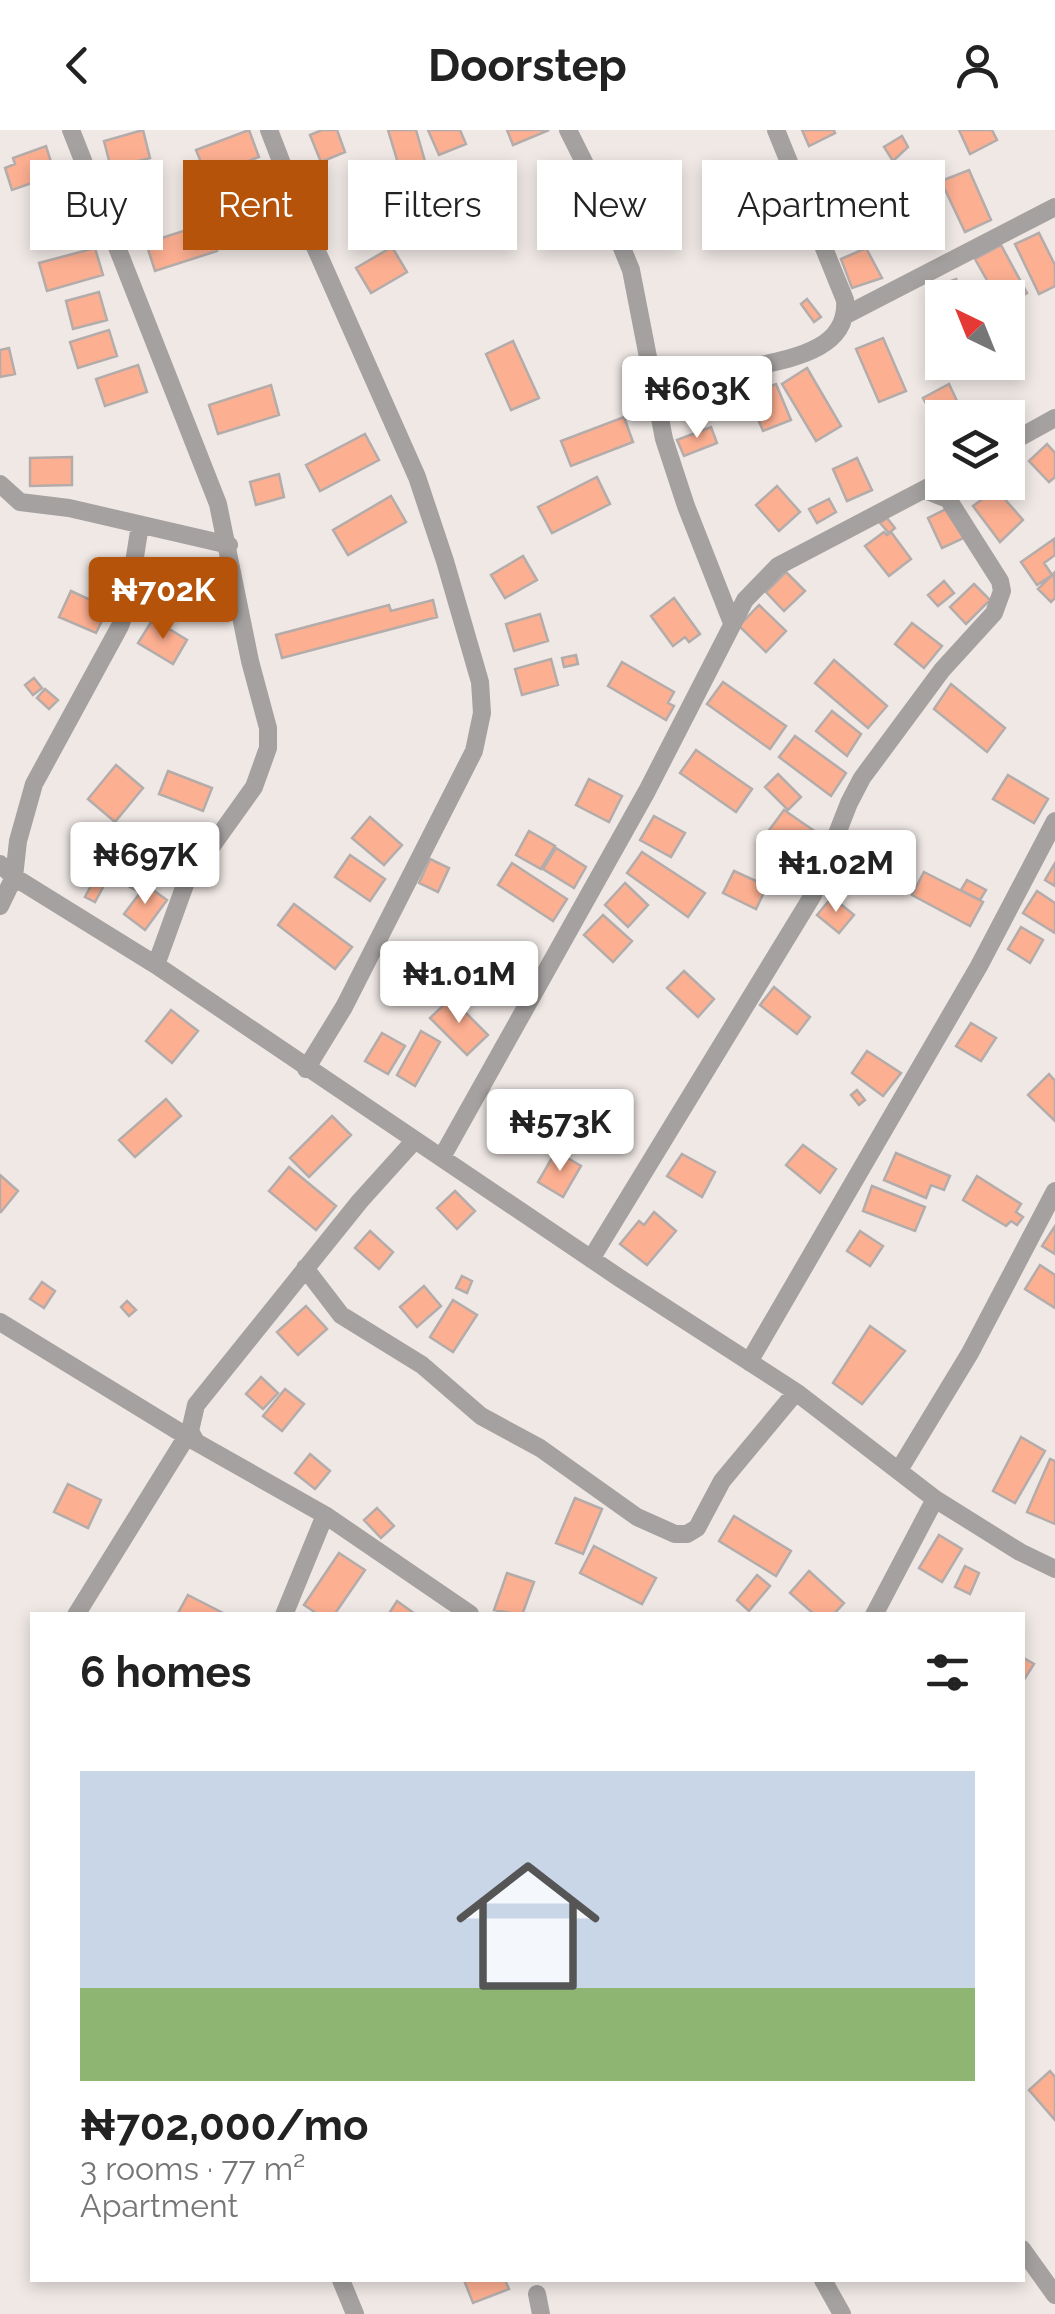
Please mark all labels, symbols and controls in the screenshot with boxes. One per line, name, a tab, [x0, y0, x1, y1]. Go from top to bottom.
icon: back	[50, 38, 105, 93]
icon: person	[950, 38, 1005, 93]
text: Doorstep	[428, 39, 627, 92]
chip: Buy	[30, 160, 163, 250]
chip: Rent	[183, 160, 328, 250]
chip: Filters	[348, 160, 517, 250]
chip: New	[537, 160, 682, 250]
chip: Apartment	[702, 160, 945, 250]
north arrow	[925, 280, 1025, 380]
map controls	[925, 280, 1025, 500]
pin: ₦603K	[627, 356, 767, 441]
text: ₦603K	[644, 370, 750, 407]
button: layers	[925, 400, 1025, 500]
pin: ₦702K	[93, 557, 233, 642]
text: ₦702K	[111, 571, 215, 608]
pin: ₦697K	[75, 822, 215, 907]
pin: ₦1.02M	[755, 830, 917, 915]
text: ₦697K	[92, 836, 198, 873]
text: ₦1.02M	[778, 844, 894, 881]
pin: ₦1.01M	[378, 941, 540, 1026]
text: ₦1.01M	[402, 955, 516, 992]
pin: ₦573K	[490, 1089, 630, 1174]
text: ₦573K	[509, 1103, 611, 1140]
icon: filters	[920, 1645, 975, 1700]
text: 6 homes	[80, 1648, 251, 1697]
icon: home	[438, 1836, 618, 2016]
text: ₦702,000/mo	[80, 2101, 368, 2150]
text: 3 rooms · 77 m²	[80, 2150, 306, 2187]
text: Apartment	[80, 2187, 238, 2224]

